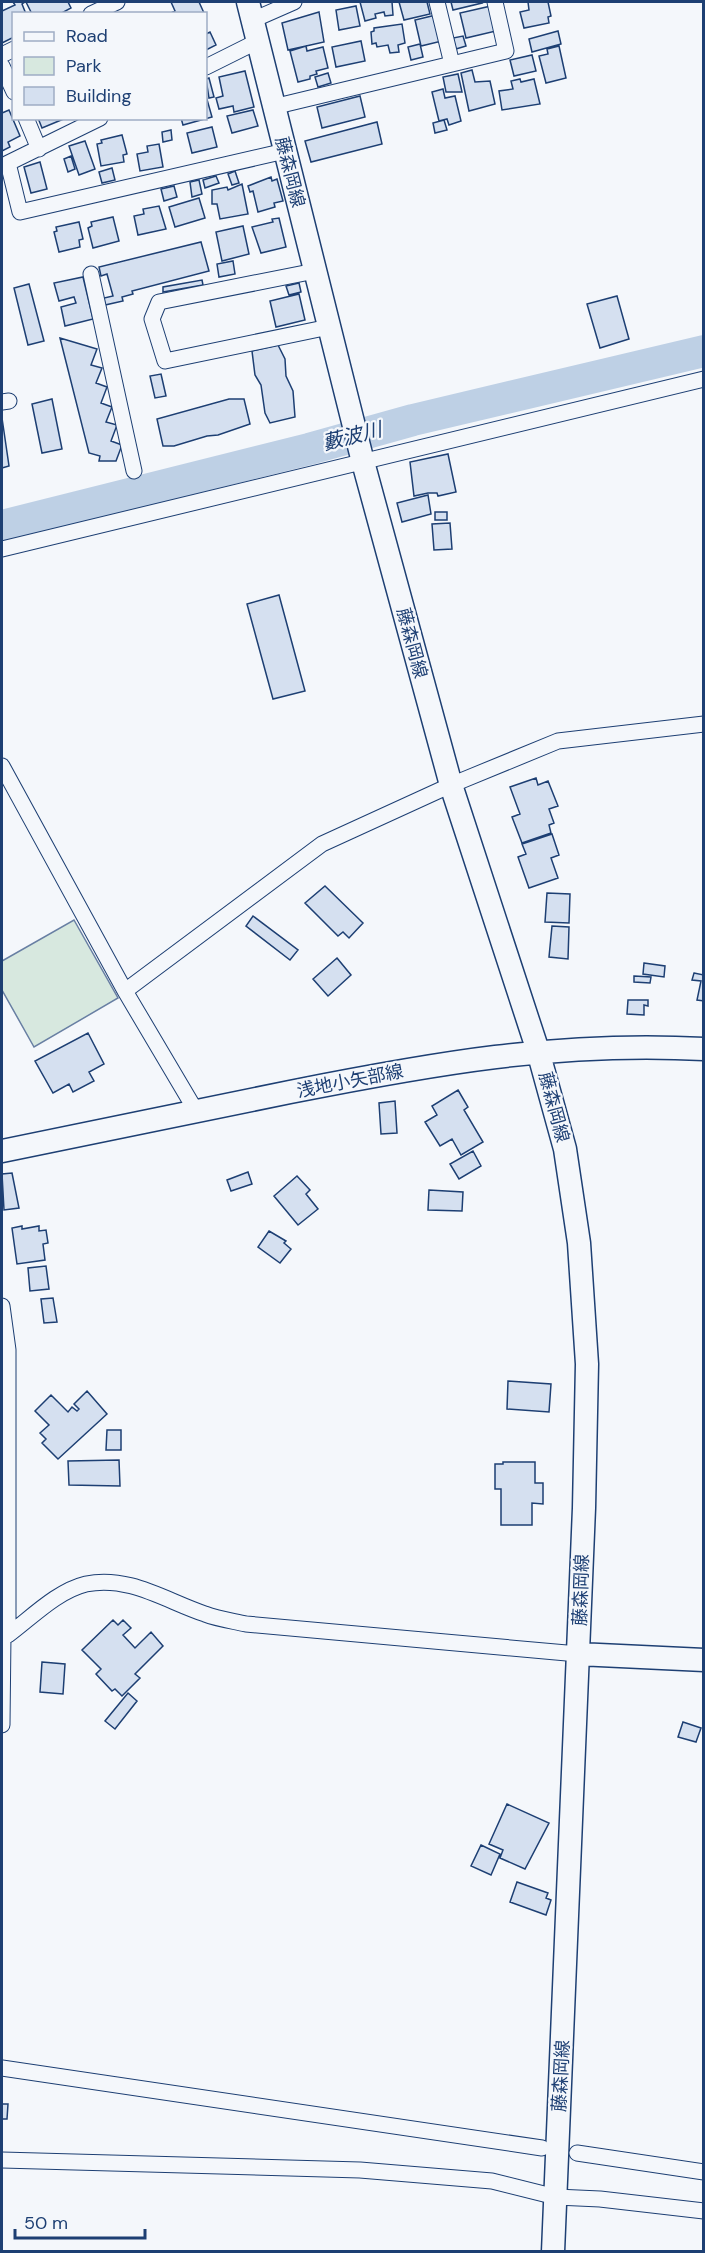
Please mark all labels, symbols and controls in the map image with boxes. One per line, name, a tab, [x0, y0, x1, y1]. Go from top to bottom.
legend	[12, 12, 207, 120]
text: Road	[66, 24, 108, 48]
text: Park	[66, 54, 102, 78]
text: Building	[66, 84, 131, 108]
street label: 藤森岡線	[270, 134, 310, 210]
water label: 藪波川	[320, 416, 386, 456]
street label: 藤森岡線	[391, 605, 433, 681]
street label: 浅地小矢部線	[295, 1059, 405, 1103]
street label: 藤森岡線	[533, 1069, 575, 1145]
street label: 藤森岡線	[568, 1554, 594, 1626]
street label: 藤森岡線	[547, 2039, 575, 2113]
scale bar	[15, 2202, 146, 2240]
text: 50 m	[24, 2211, 68, 2235]

